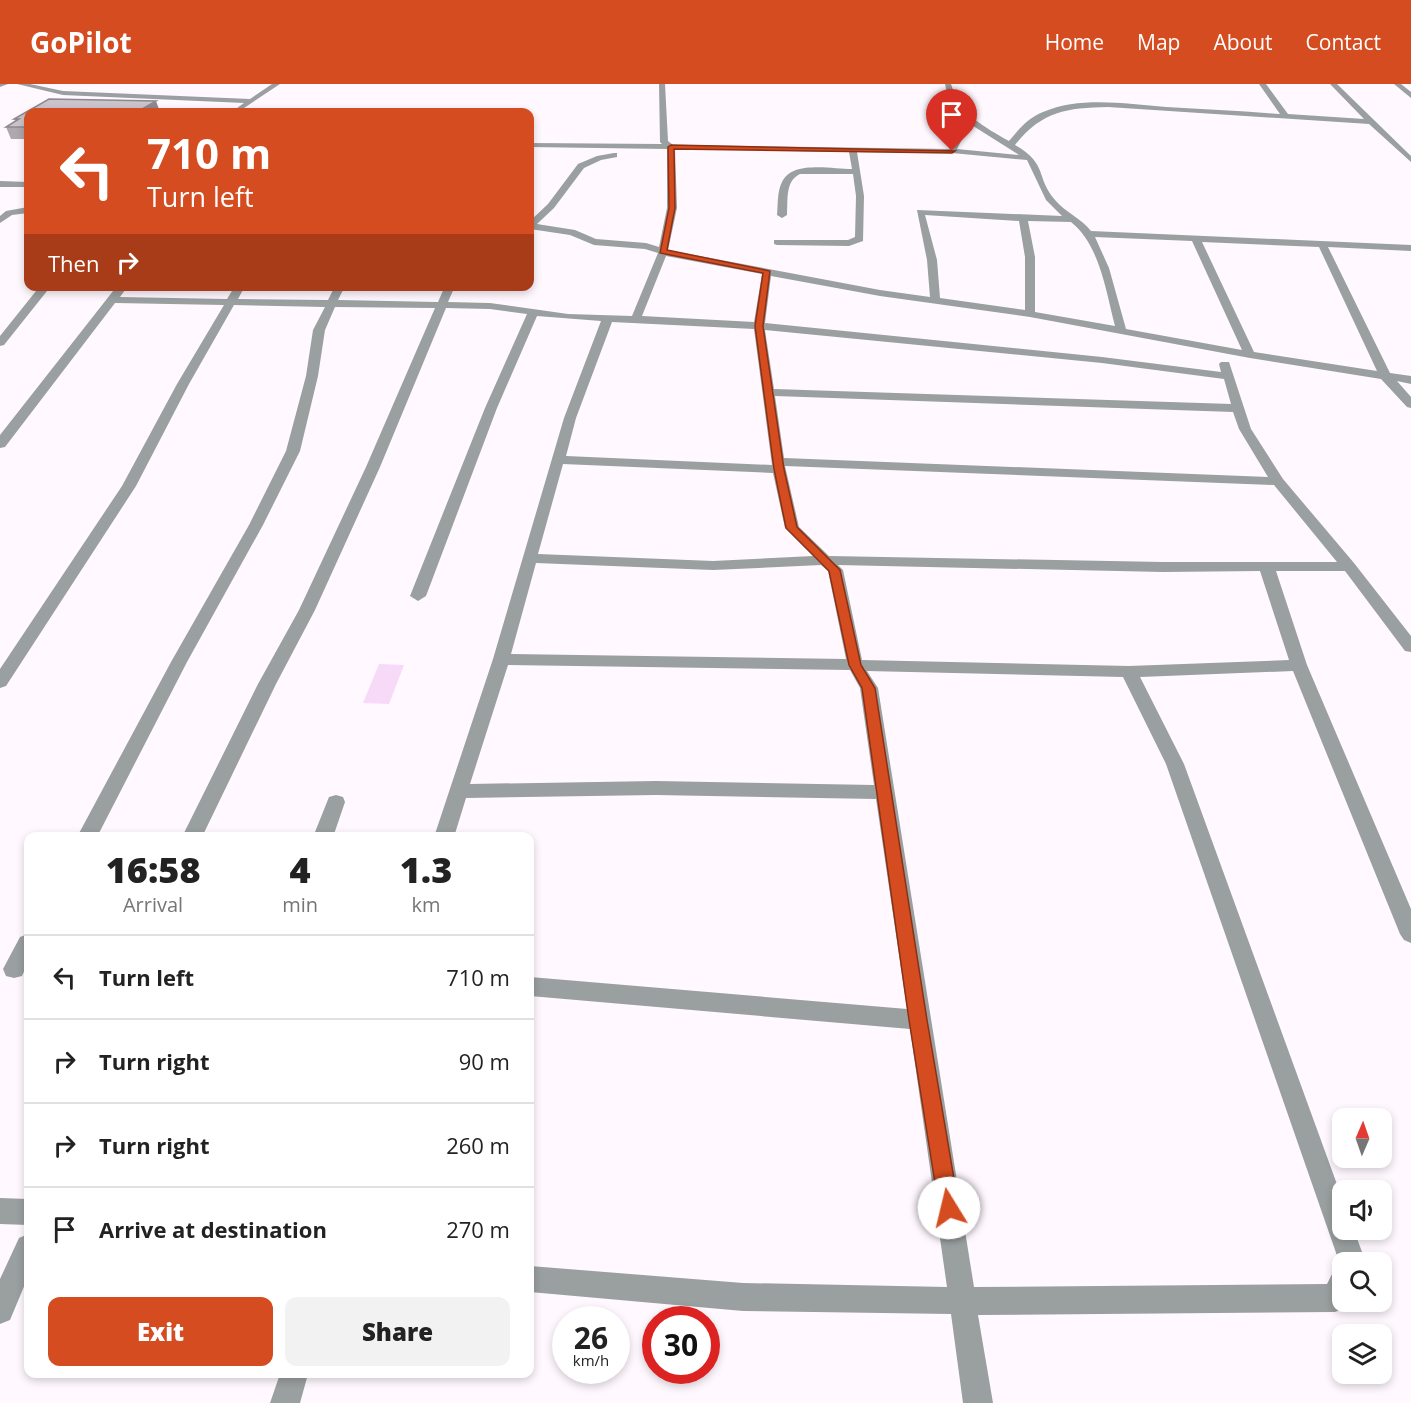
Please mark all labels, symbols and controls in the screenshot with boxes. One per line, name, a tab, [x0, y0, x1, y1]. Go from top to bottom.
text: GoPilot	[30, 23, 132, 61]
text: Home	[1045, 28, 1104, 56]
text: Map	[1137, 28, 1180, 56]
text: About	[1213, 28, 1273, 56]
text: Contact	[1306, 28, 1381, 56]
pin	[926, 89, 977, 151]
icon: arrive	[935, 98, 968, 131]
text: 710 m	[147, 124, 271, 181]
icon: left	[48, 132, 126, 210]
text: Turn left	[147, 178, 254, 215]
icon: right	[111, 246, 144, 279]
text: Then	[48, 248, 99, 278]
text: 16:58	[106, 845, 200, 894]
text: 4	[290, 845, 311, 894]
text: 1.3	[400, 845, 452, 894]
text: Arrival	[123, 891, 183, 918]
text: min	[282, 891, 318, 918]
text: km	[411, 891, 441, 918]
icon: left	[48, 961, 81, 994]
text: Turn left	[99, 962, 194, 992]
text: 710 m	[446, 962, 510, 992]
icon: right	[48, 1045, 81, 1078]
text: Turn right	[99, 1046, 210, 1076]
text: 90 m	[459, 1046, 510, 1076]
north arrow	[1332, 1108, 1392, 1168]
map controls	[1332, 1108, 1392, 1384]
icon: right	[48, 1129, 81, 1162]
text: Turn right	[99, 1130, 210, 1160]
text: 260 m	[446, 1130, 510, 1160]
position arrow	[917, 1176, 981, 1240]
button: sound	[1332, 1180, 1392, 1240]
icon: arrive	[48, 1213, 81, 1246]
text: Arrive at destination	[99, 1214, 327, 1244]
text: 270 m	[446, 1214, 510, 1244]
button: search	[1332, 1252, 1392, 1312]
button: Exit	[48, 1297, 273, 1366]
button: Share	[285, 1297, 510, 1366]
speed limit sign: 30	[642, 1306, 720, 1384]
text: 26	[574, 1317, 608, 1358]
button: layers	[1332, 1324, 1392, 1384]
text: km/h	[573, 1350, 609, 1370]

